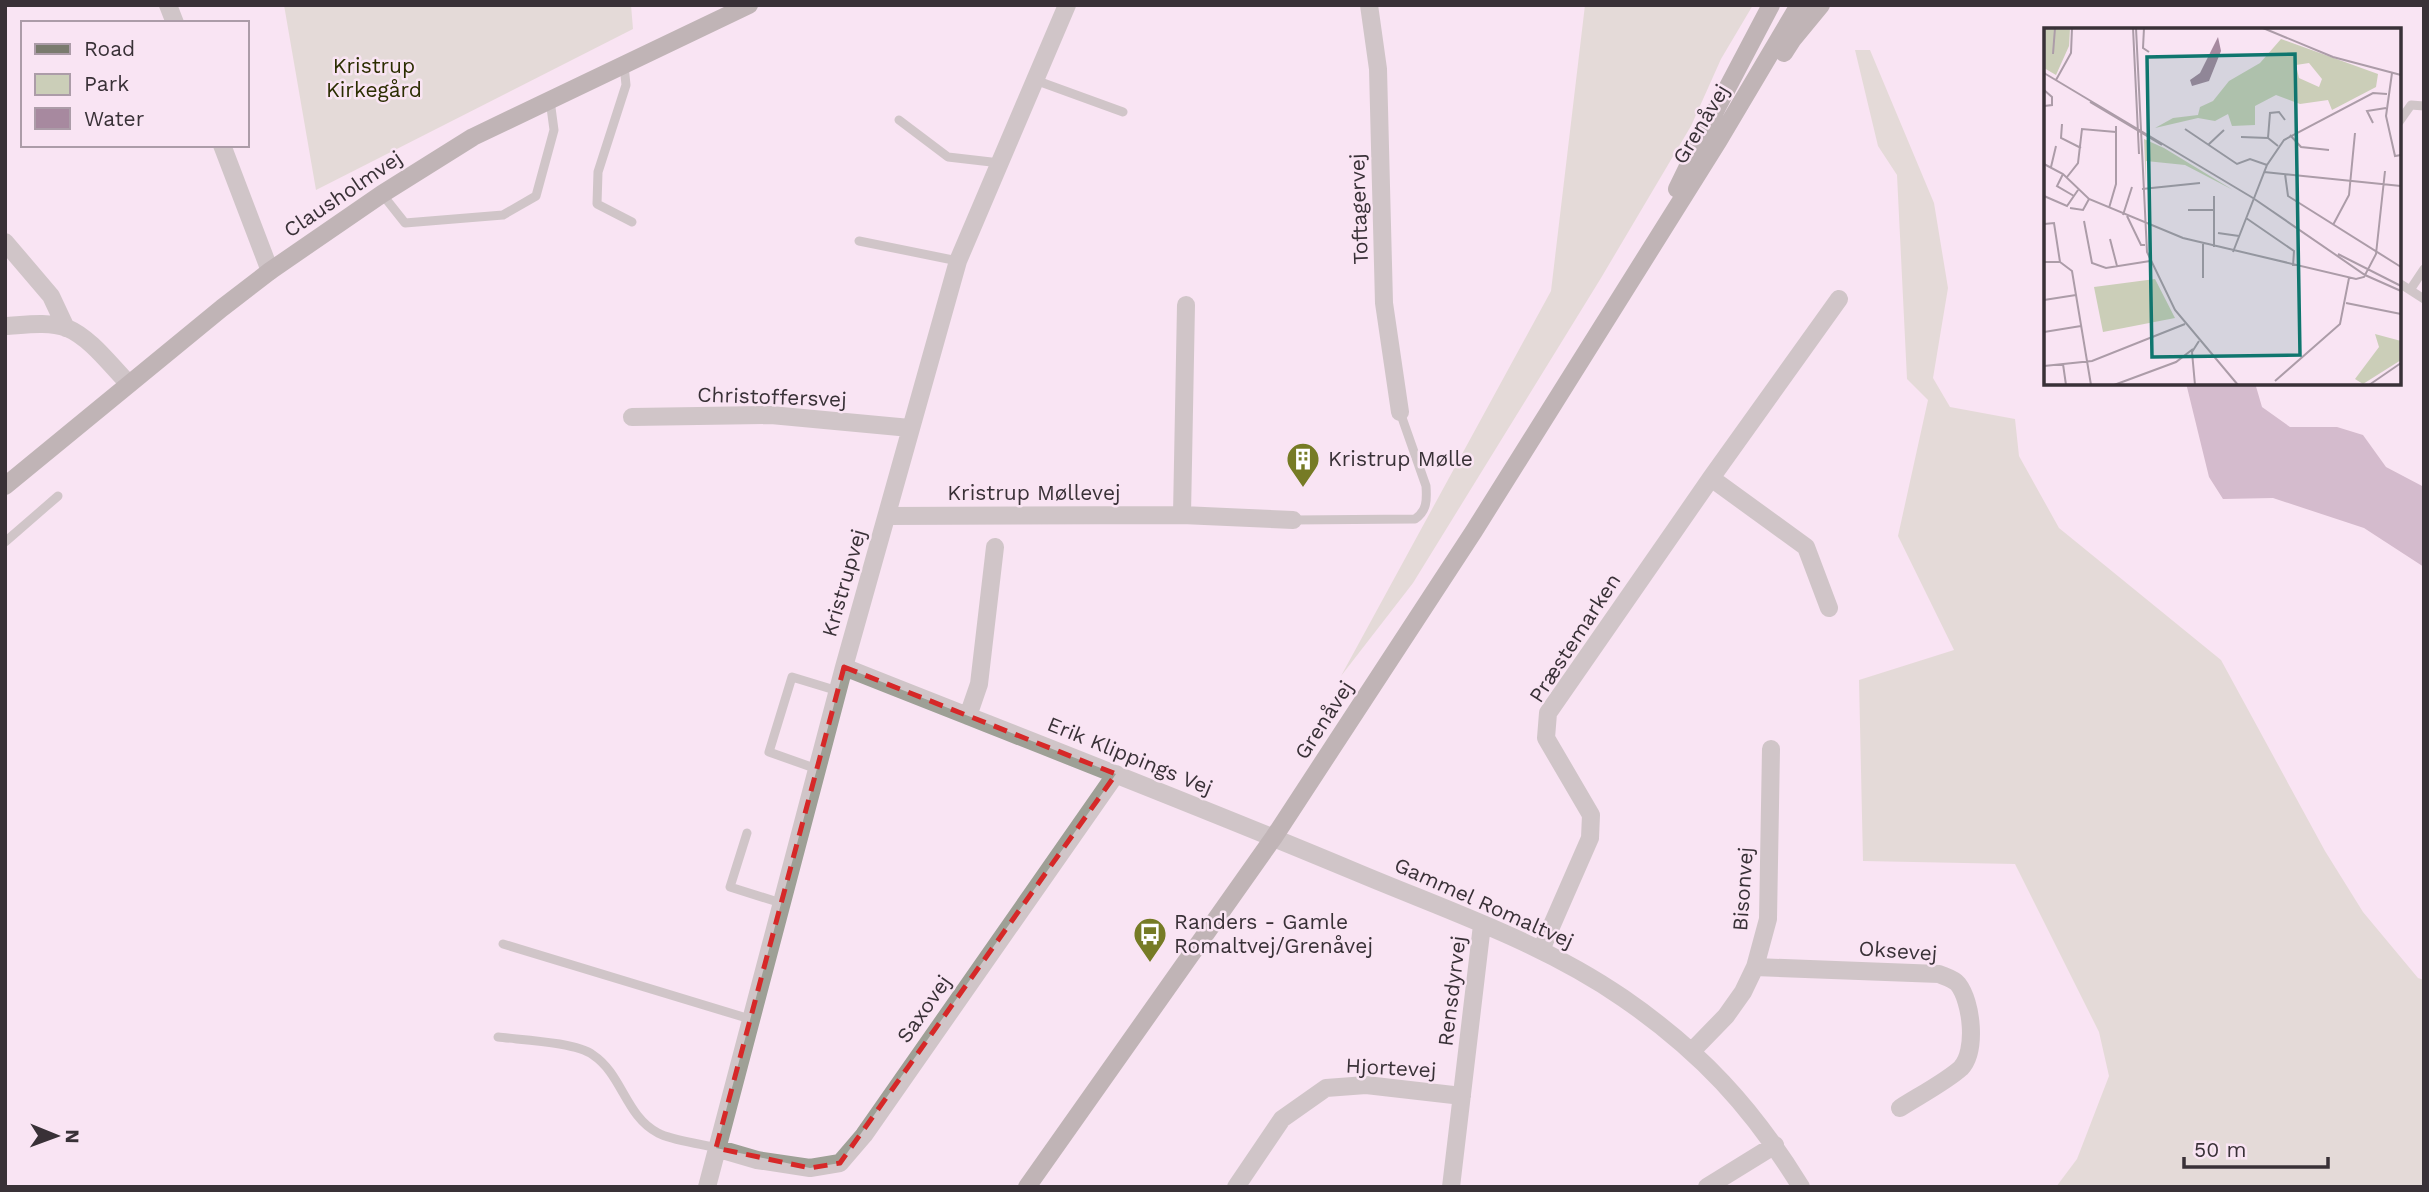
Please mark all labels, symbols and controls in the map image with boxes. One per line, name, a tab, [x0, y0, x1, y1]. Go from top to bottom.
legend	[21, 21, 248, 147]
inset map	[2044, 28, 2401, 385]
text: Road	[84, 36, 135, 61]
park label: Kristrup Kirkegård	[326, 53, 422, 102]
text: Park	[84, 71, 129, 96]
street label: Grenåvej	[1667, 79, 1734, 168]
text: Water	[84, 106, 145, 131]
street label: Clausholmvej	[279, 145, 407, 242]
street label: Toftagervej	[1344, 153, 1373, 265]
street label: Christoffersvej	[697, 381, 847, 412]
building icon: Kristrup Mølle	[1284, 440, 1322, 489]
place label: Kristrup Mølle	[1328, 446, 1473, 471]
street label: Kristrup Møllevej	[947, 480, 1121, 505]
street label: Kristrupvej	[816, 526, 871, 640]
street label: Præstemarken	[1524, 568, 1626, 707]
street label: Grenåvej	[1289, 676, 1358, 764]
street label: Erik Klippings Vej	[1044, 711, 1216, 800]
street label: Bisonvej	[1727, 846, 1758, 932]
street label: Gammel Romaltvej	[1391, 852, 1578, 953]
place label: Randers - Gamle Romaltvej/Grenåvej	[1174, 909, 1373, 958]
bus stop icon: Randers - Gamle Romaltvej/Grenåvej	[1131, 915, 1169, 964]
street label: Rensdyrvej	[1432, 934, 1471, 1048]
street label: Oksevej	[1858, 935, 1938, 966]
street label: Saxovej	[891, 970, 956, 1047]
street label: Hjortevej	[1345, 1053, 1437, 1082]
north arrow	[21, 1101, 91, 1171]
scale bar	[2184, 1126, 2328, 1170]
text: N	[61, 1129, 84, 1144]
text: 50 m	[2194, 1137, 2246, 1162]

